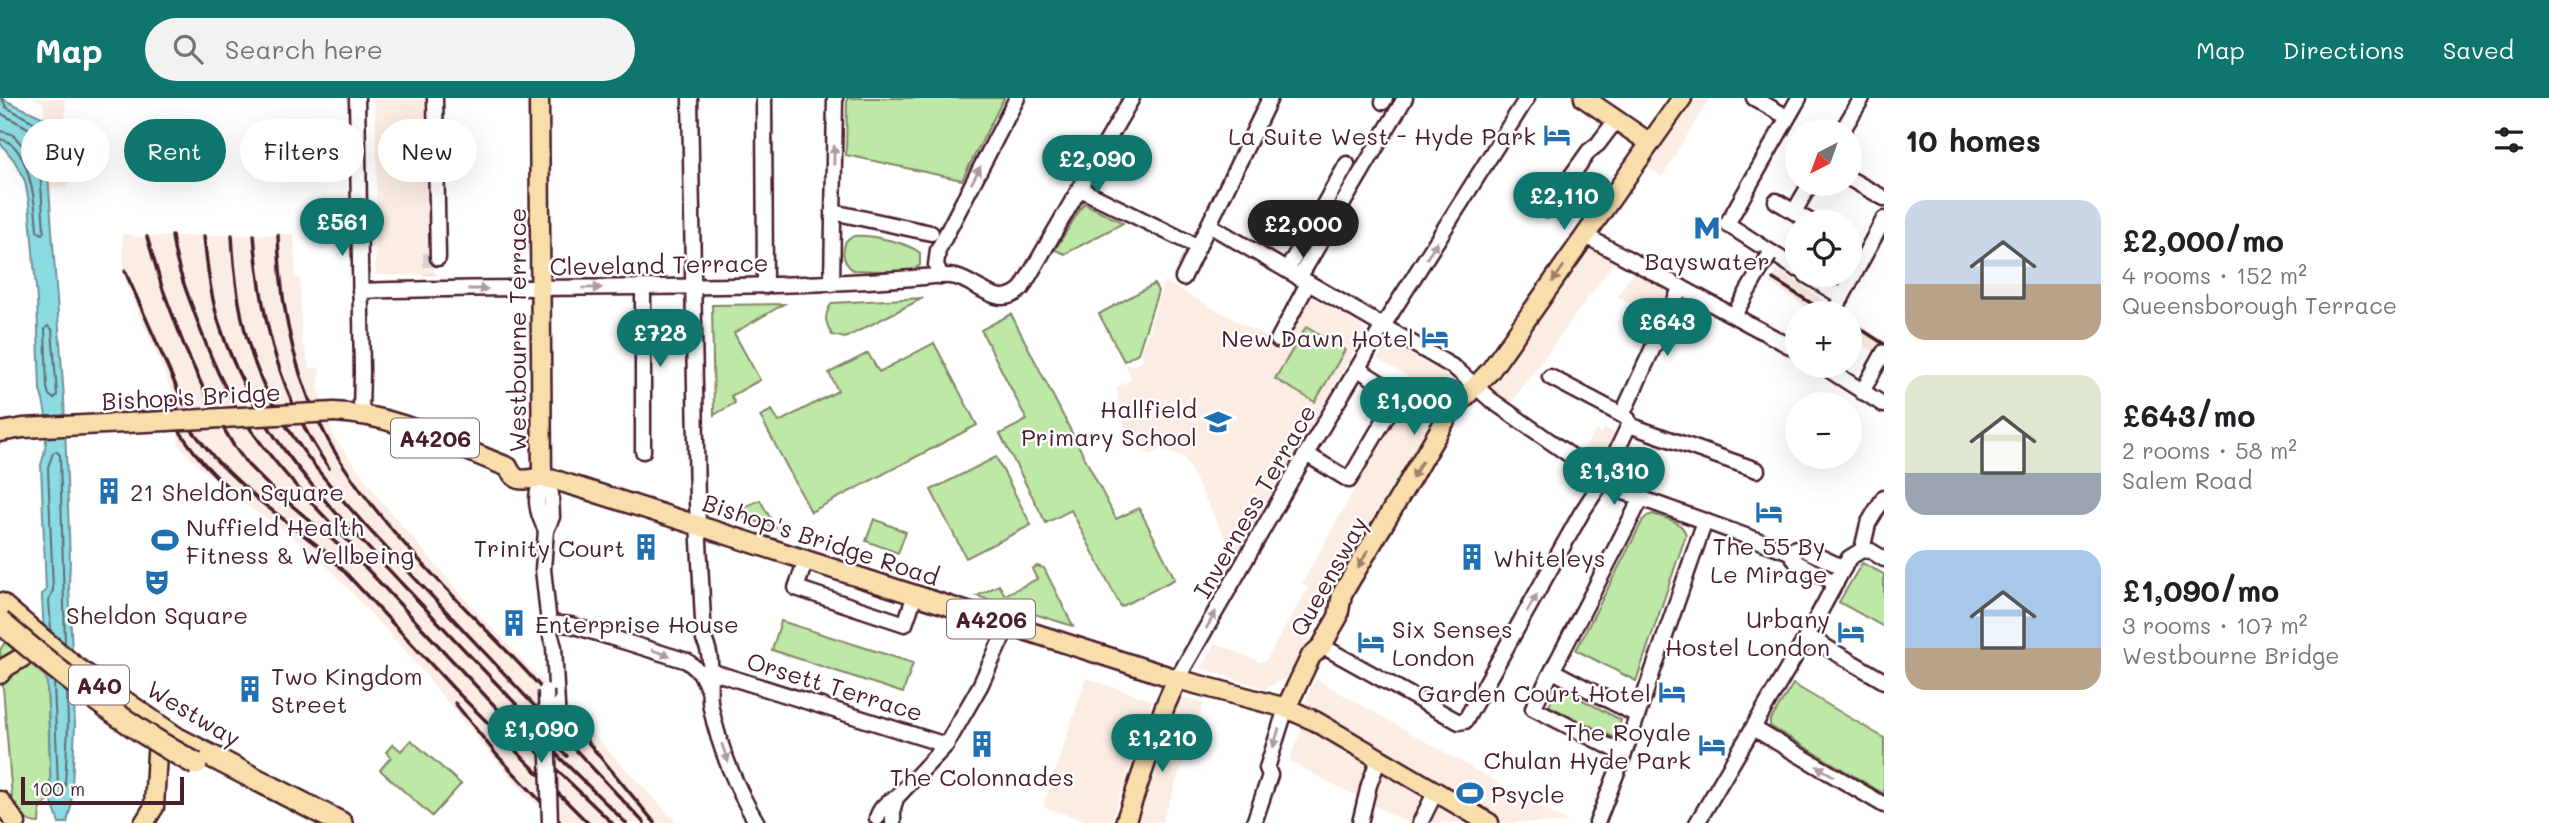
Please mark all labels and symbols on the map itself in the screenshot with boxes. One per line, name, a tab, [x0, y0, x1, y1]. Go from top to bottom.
north arrow	[1785, 119, 1862, 196]
place label: La Suite West - Hyde Park	[1228, 120, 1536, 151]
hotel icon: La Suite West - Hyde Park	[1542, 120, 1572, 150]
pin: £2,090	[1040, 136, 1154, 195]
one-way arrow	[828, 144, 840, 166]
one-way arrow	[971, 165, 982, 185]
pin: £2,110	[1507, 172, 1621, 232]
pin: £561	[301, 198, 383, 258]
pin: £2,000	[1246, 200, 1360, 260]
street label: Westbourne Terrace	[501, 208, 532, 452]
metro station icon: Bayswater	[1692, 213, 1722, 243]
one-way arrow	[1425, 240, 1438, 259]
place label: Bayswater	[1644, 245, 1770, 276]
street label: Cleveland Terrace	[549, 247, 769, 281]
one-way arrow	[1552, 265, 1566, 283]
one-way arrow	[581, 282, 603, 293]
one-way arrow	[467, 283, 489, 295]
pin: £643	[1626, 299, 1708, 358]
pin: £728	[619, 310, 701, 369]
place label: New Dawn Hotel	[1221, 322, 1414, 353]
hotel icon: New Dawn Hotel	[1420, 322, 1450, 352]
street label: Bishop's Bridge	[101, 376, 281, 416]
pin: £1,000	[1357, 378, 1471, 437]
place label: Hallfield Primary School	[1021, 393, 1197, 452]
street label: Inverness Terrace	[1186, 399, 1322, 603]
school or university icon: Hallfield Primary School	[1203, 407, 1233, 437]
road number: A4206	[391, 418, 479, 458]
pin: £1,310	[1557, 448, 1671, 507]
one-way arrow	[1411, 460, 1423, 479]
building icon: 21 Sheldon Square	[94, 476, 124, 506]
place label: 21 Sheldon Square	[130, 476, 344, 507]
street label: Bishop's Bridge Road	[699, 486, 943, 592]
hotel icon: The 55 By Le Mirage	[1754, 497, 1784, 527]
street label: Queensway	[1282, 510, 1374, 642]
place label: Nuffield Health Fitness & Wellbeing	[186, 511, 414, 570]
sports icon: Nuffield Health Fitness & Wellbeing	[150, 525, 180, 555]
place label: The 55 By Le Mirage	[1710, 530, 1828, 589]
place label: Trinity Court	[474, 532, 625, 563]
building icon: Trinity Court	[631, 532, 661, 562]
building icon: Whiteleys	[1457, 542, 1487, 572]
place label: Whiteleys	[1493, 542, 1605, 573]
one-way arrow	[1357, 550, 1369, 569]
theatre icon: Sheldon Square	[142, 567, 172, 597]
one-way arrow	[1526, 593, 1538, 613]
place label: Sheldon Square	[66, 599, 248, 630]
road number: A4206	[947, 600, 1035, 638]
place label: Urbany Hostel London	[1665, 603, 1830, 662]
building icon: Enterprise House	[499, 608, 529, 638]
place label: Enterprise House	[535, 608, 739, 639]
one-way arrow	[1205, 610, 1217, 630]
place label: Six Senses London	[1392, 613, 1513, 672]
hotel icon: Urbany Hostel London	[1836, 617, 1866, 647]
hotel icon: Six Senses London	[1356, 627, 1386, 657]
street label: Orsett Terrace	[743, 644, 927, 728]
one-way arrow	[651, 649, 672, 659]
place label: Two Kingdom Street	[271, 660, 423, 719]
road number: A40	[69, 666, 129, 705]
street label: Westway	[141, 673, 247, 753]
building icon: Two Kingdom Street	[235, 674, 265, 704]
place label: Garden Court Hotel	[1418, 677, 1651, 708]
hotel icon: Garden Court Hotel	[1657, 677, 1687, 707]
pin: £1,090	[484, 706, 598, 765]
pin: £1,210	[1105, 714, 1219, 774]
place label: The Royale Chulan Hyde Park	[1483, 716, 1691, 775]
one-way arrow	[1271, 727, 1281, 748]
building icon: The Colonnades	[967, 729, 997, 759]
hotel icon: The Royale Chulan Hyde Park	[1697, 730, 1727, 760]
one-way arrow	[720, 743, 731, 764]
place label: The Colonnades	[890, 761, 1074, 792]
one-way arrow	[1816, 765, 1835, 777]
scale bar	[21, 774, 184, 806]
sports icon: Psycle	[1455, 778, 1485, 808]
place label: Psycle	[1491, 778, 1565, 809]

